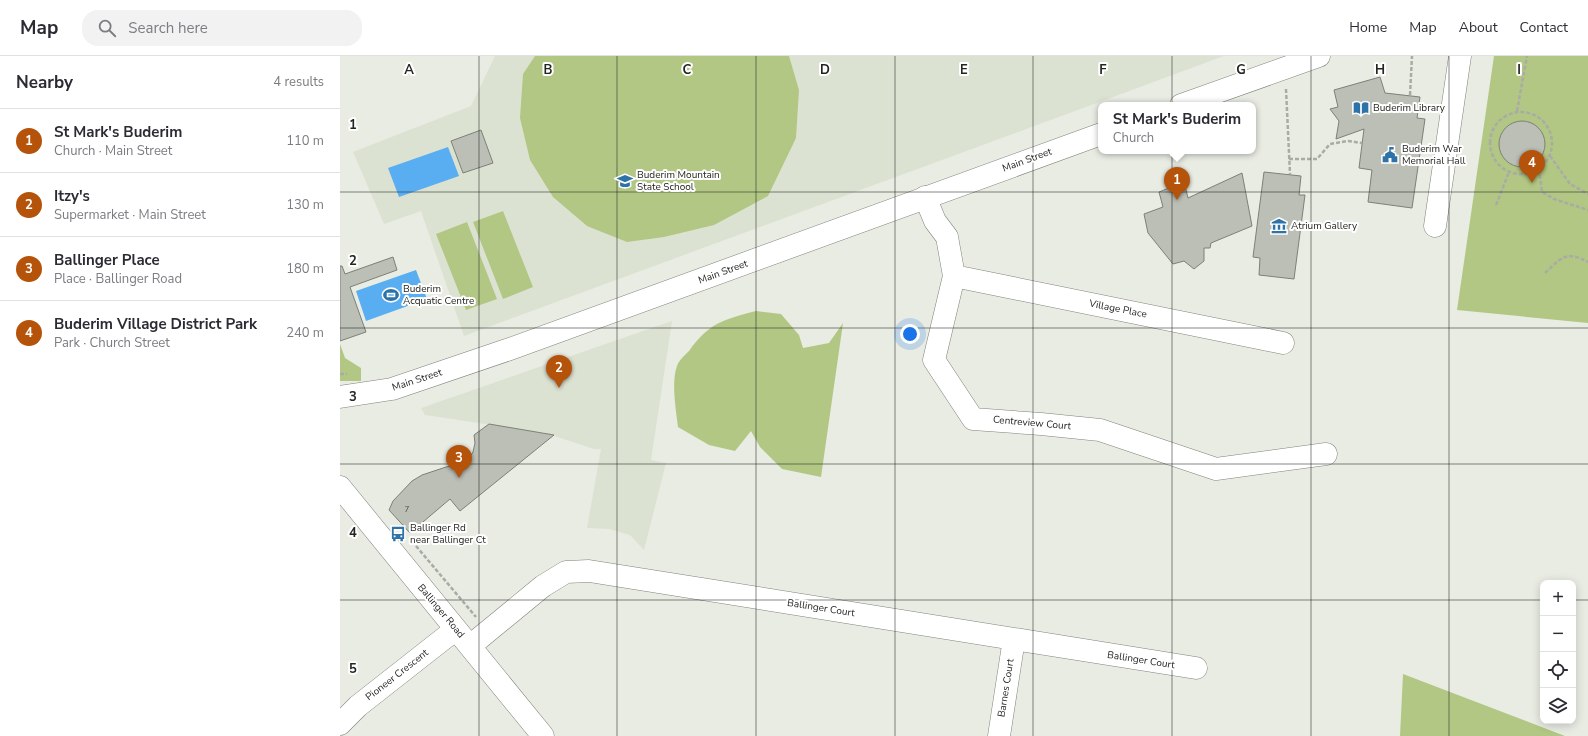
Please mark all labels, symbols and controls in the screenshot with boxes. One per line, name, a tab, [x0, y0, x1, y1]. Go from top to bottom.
search box	[82, 10, 362, 46]
text: Map	[20, 15, 58, 41]
icon: search	[96, 17, 118, 39]
text: Search here	[128, 18, 208, 38]
text: Home	[1349, 18, 1387, 37]
text: Map	[1409, 18, 1437, 37]
text: About	[1459, 18, 1498, 37]
text: Contact	[1520, 18, 1568, 37]
text: A	[404, 61, 414, 79]
text: B	[544, 61, 553, 79]
text: C	[683, 61, 692, 79]
text: D	[820, 61, 830, 79]
text: E	[960, 61, 968, 79]
text: F	[1099, 61, 1107, 79]
text: G	[1236, 61, 1246, 79]
text: H	[1375, 61, 1385, 79]
text: I	[1517, 61, 1521, 79]
text: Nearby	[16, 71, 73, 94]
text: 4 results	[273, 73, 324, 91]
library icon: Buderim Library	[1352, 99, 1370, 117]
place label: Buderim Library	[1373, 101, 1446, 115]
popup	[1098, 102, 1256, 154]
text: St Mark's Buderim	[1113, 109, 1241, 129]
text: 1	[349, 116, 357, 134]
text: St Mark's Buderim	[54, 122, 182, 142]
text: Church	[1113, 129, 1154, 147]
text: 1	[25, 132, 33, 150]
text: 110 m	[286, 132, 324, 150]
text: Church · Main Street	[54, 142, 172, 160]
place label: Buderim War Memorial Hall	[1402, 142, 1466, 168]
street label: Main Street	[1000, 144, 1054, 175]
public building icon: Buderim War Memorial Hall	[1381, 146, 1399, 164]
pin: 4	[1519, 150, 1545, 183]
pin: 1	[1164, 167, 1190, 200]
place label: Buderim Mountain State School	[637, 168, 720, 194]
school or university icon: Buderim Mountain State School	[616, 172, 634, 190]
text: Itzy's	[54, 186, 90, 206]
text: 2	[25, 196, 33, 214]
text: 130 m	[286, 196, 324, 214]
text: Supermarket · Main Street	[54, 206, 206, 224]
museum icon: Atrium Gallery	[1270, 217, 1288, 235]
place label: Atrium Gallery	[1291, 219, 1358, 233]
text: Ballinger Place	[54, 250, 160, 270]
text: 2	[349, 252, 357, 270]
street label: Main Street	[696, 256, 750, 287]
text: 3	[25, 260, 33, 278]
text: 180 m	[286, 260, 324, 278]
text: Place · Ballinger Road	[54, 270, 182, 288]
place label: Buderim Acquatic Centre	[403, 282, 474, 308]
sports icon: Buderim Acquatic Centre	[382, 286, 400, 304]
street label: Village Place	[1087, 296, 1148, 321]
text: Buderim Village District Park	[54, 314, 257, 334]
text: 4	[25, 324, 33, 342]
text: 240 m	[286, 324, 324, 342]
your location	[900, 324, 920, 344]
text: Park · Church Street	[54, 334, 170, 352]
pin: 2	[546, 355, 572, 388]
street label: Main Street	[390, 365, 444, 395]
text: 3	[349, 388, 357, 406]
street label: Centreview Court	[992, 413, 1072, 433]
pin: 3	[446, 445, 472, 478]
house number: 7	[405, 504, 410, 515]
place label: Ballinger Rd near Ballinger Ct	[410, 521, 486, 547]
text: 4	[349, 524, 357, 542]
bus stop icon: Ballinger Rd near Ballinger Ct	[389, 525, 407, 543]
map controls	[1540, 580, 1576, 724]
button: +	[1540, 580, 1576, 616]
street label: Ballinger Road	[414, 581, 468, 641]
street label: Ballinger Court	[786, 596, 856, 620]
button: −	[1540, 616, 1576, 652]
street label: Pioneer Crescent	[363, 646, 432, 704]
street label: Ballinger Court	[1106, 648, 1176, 672]
button: locate	[1540, 652, 1576, 688]
street label: Barnes Court	[994, 657, 1018, 718]
text: 5	[349, 660, 357, 678]
button: layers	[1540, 688, 1576, 724]

